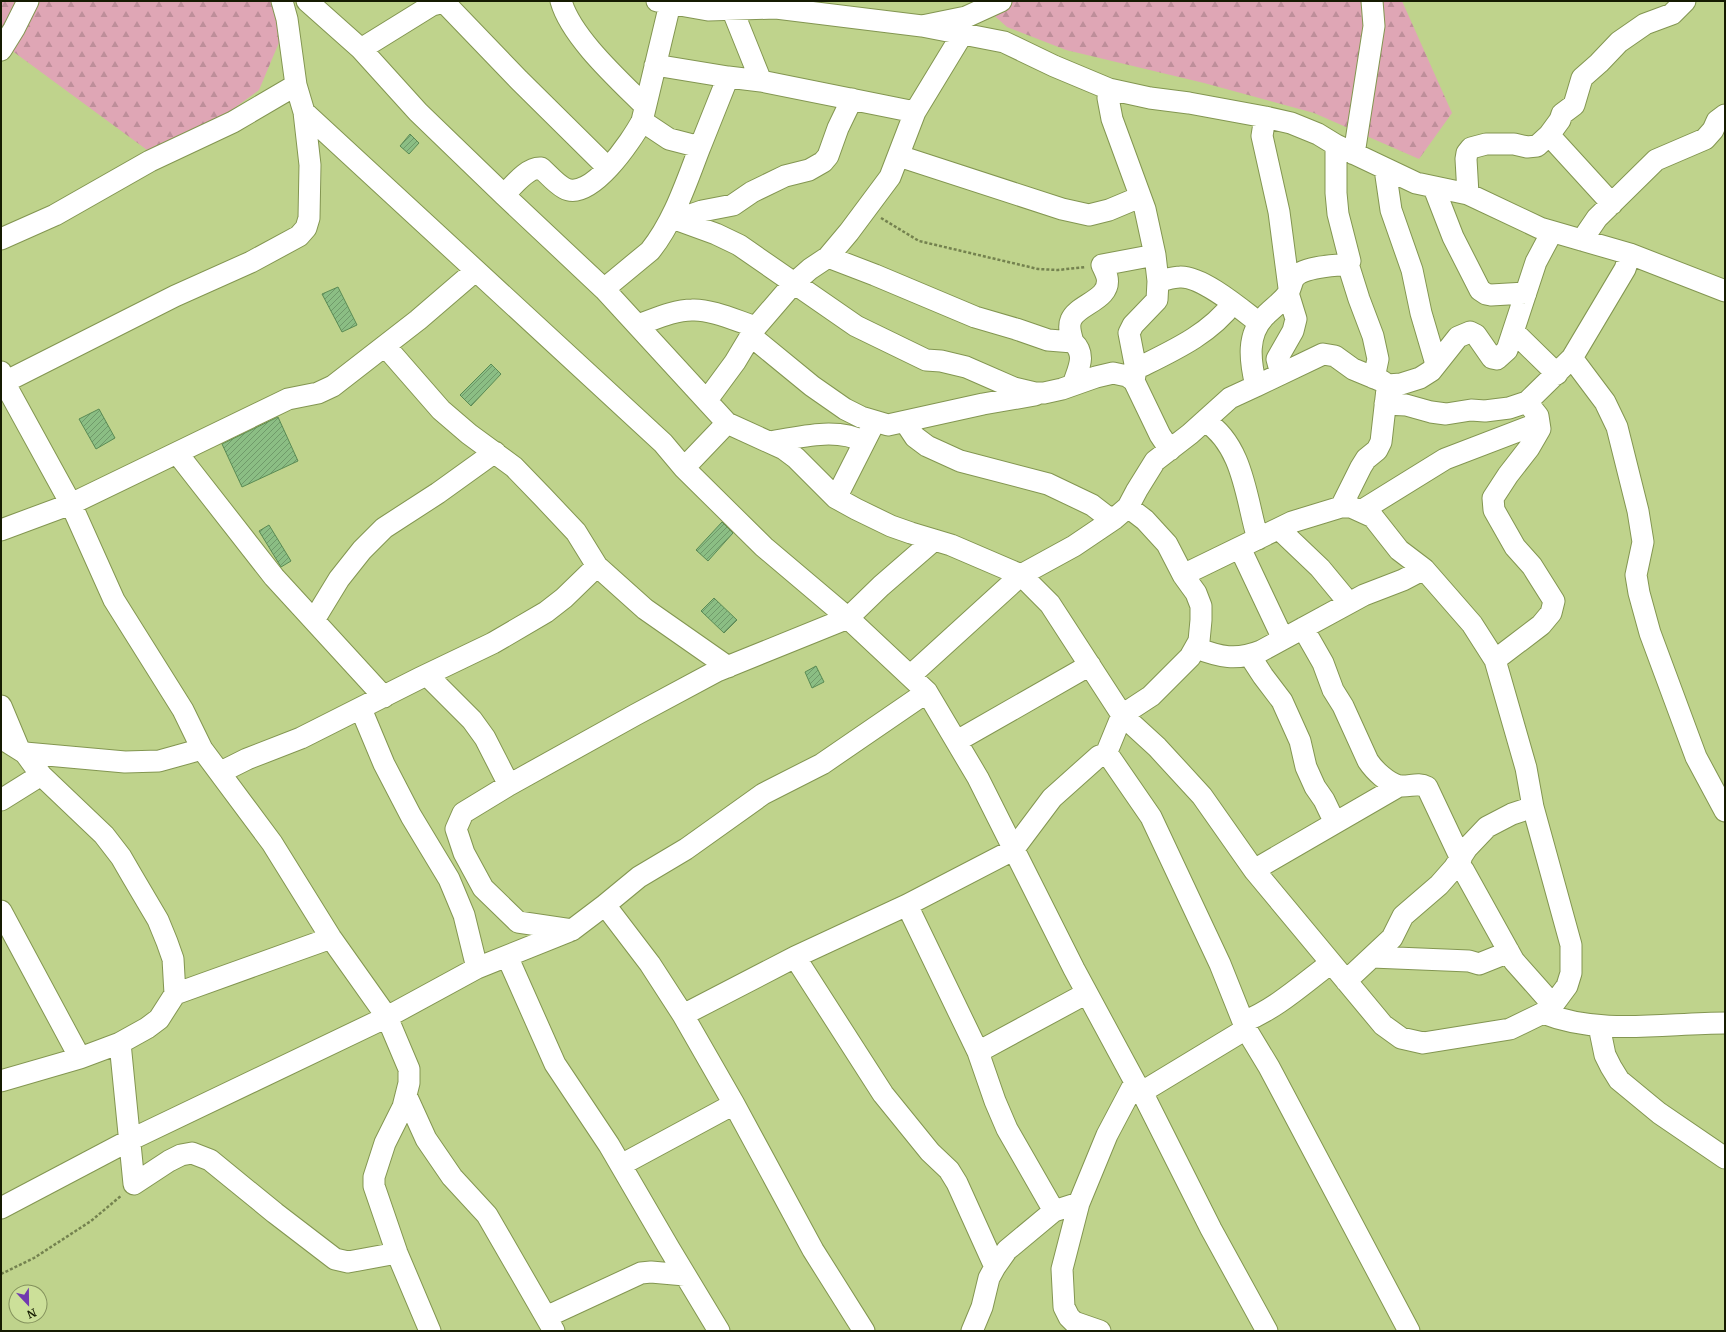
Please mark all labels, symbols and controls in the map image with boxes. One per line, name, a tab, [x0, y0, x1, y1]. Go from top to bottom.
north arrow	[8, 1284, 48, 1324]
text: N	[25, 1305, 38, 1322]

